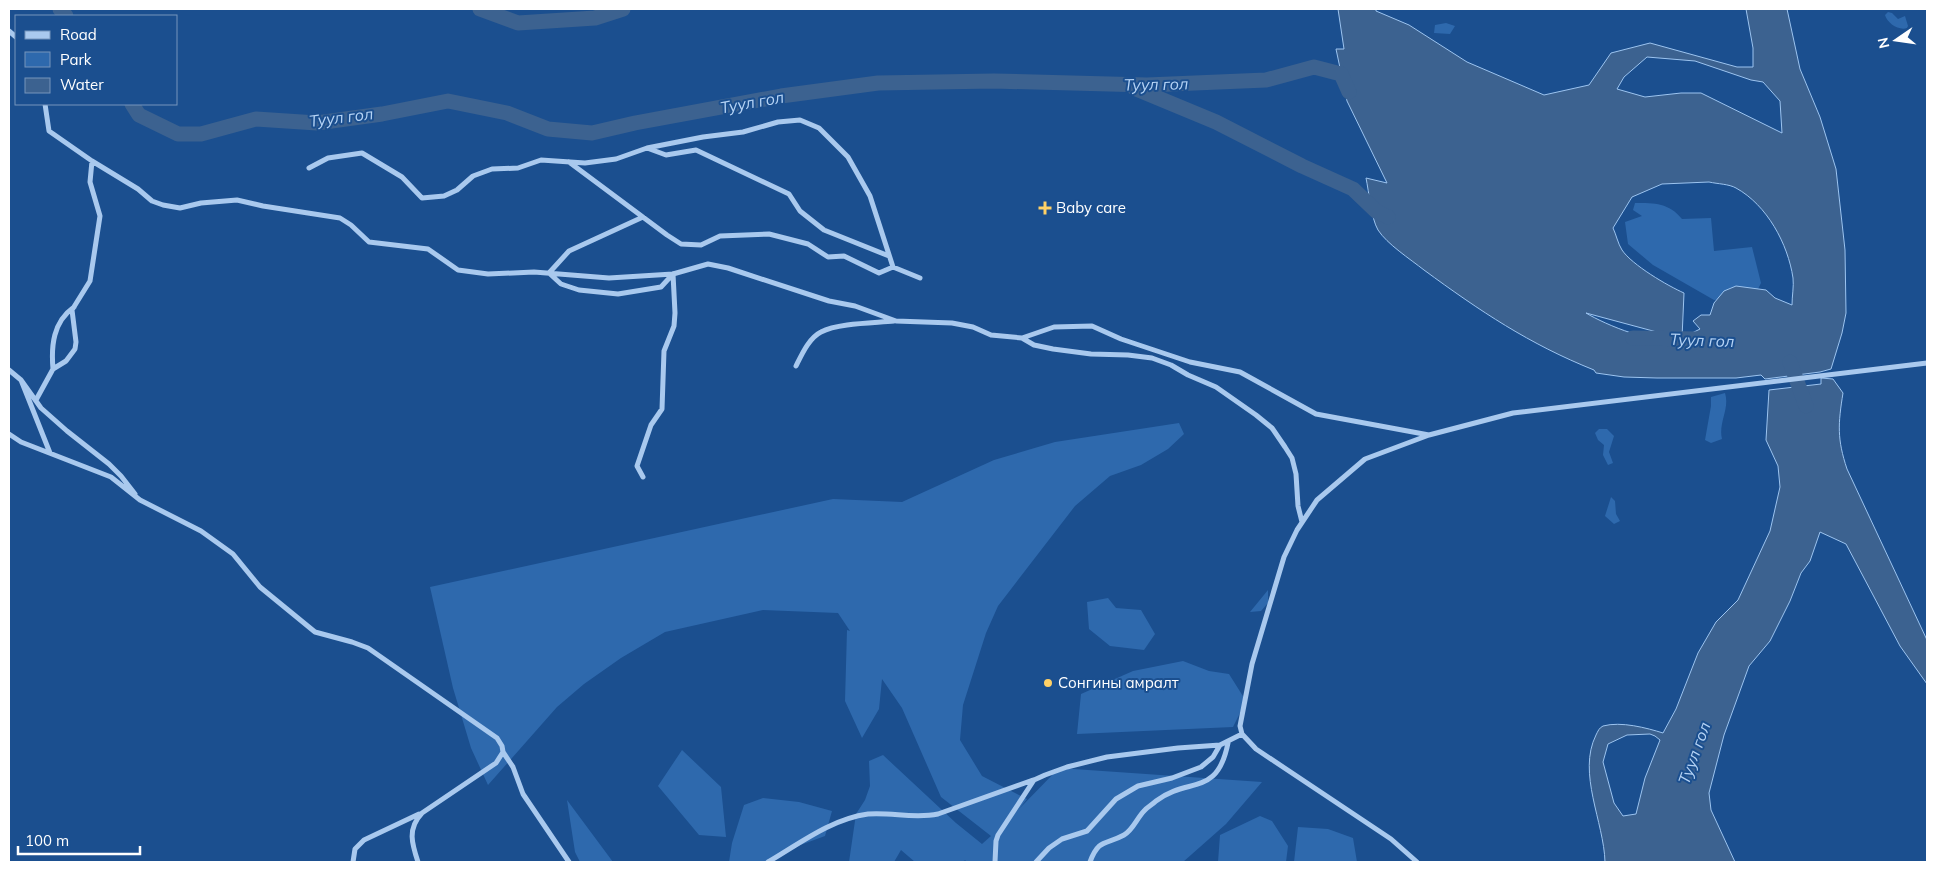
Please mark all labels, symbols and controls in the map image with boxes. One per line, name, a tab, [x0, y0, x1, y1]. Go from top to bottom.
legend	[15, 15, 178, 105]
north arrow	[1871, 15, 1921, 65]
text: Road	[60, 25, 97, 44]
text: N	[1873, 36, 1893, 50]
text: Park	[60, 50, 92, 69]
water label: Туул гол	[1124, 73, 1188, 95]
text: Water	[60, 75, 104, 94]
water label: Туул гол	[718, 87, 786, 117]
water label: Туул гол	[308, 103, 374, 131]
place label: Baby care	[1056, 198, 1126, 217]
marker: Baby care	[1038, 201, 1052, 215]
water label: Туул гол	[1669, 329, 1735, 351]
place label: Сонгины амралт	[1058, 673, 1179, 692]
marker: Сонгины амралт	[1042, 677, 1054, 689]
water label: Туул гол	[1674, 719, 1714, 787]
scale bar	[18, 824, 140, 856]
text: 100 m	[25, 831, 69, 850]

